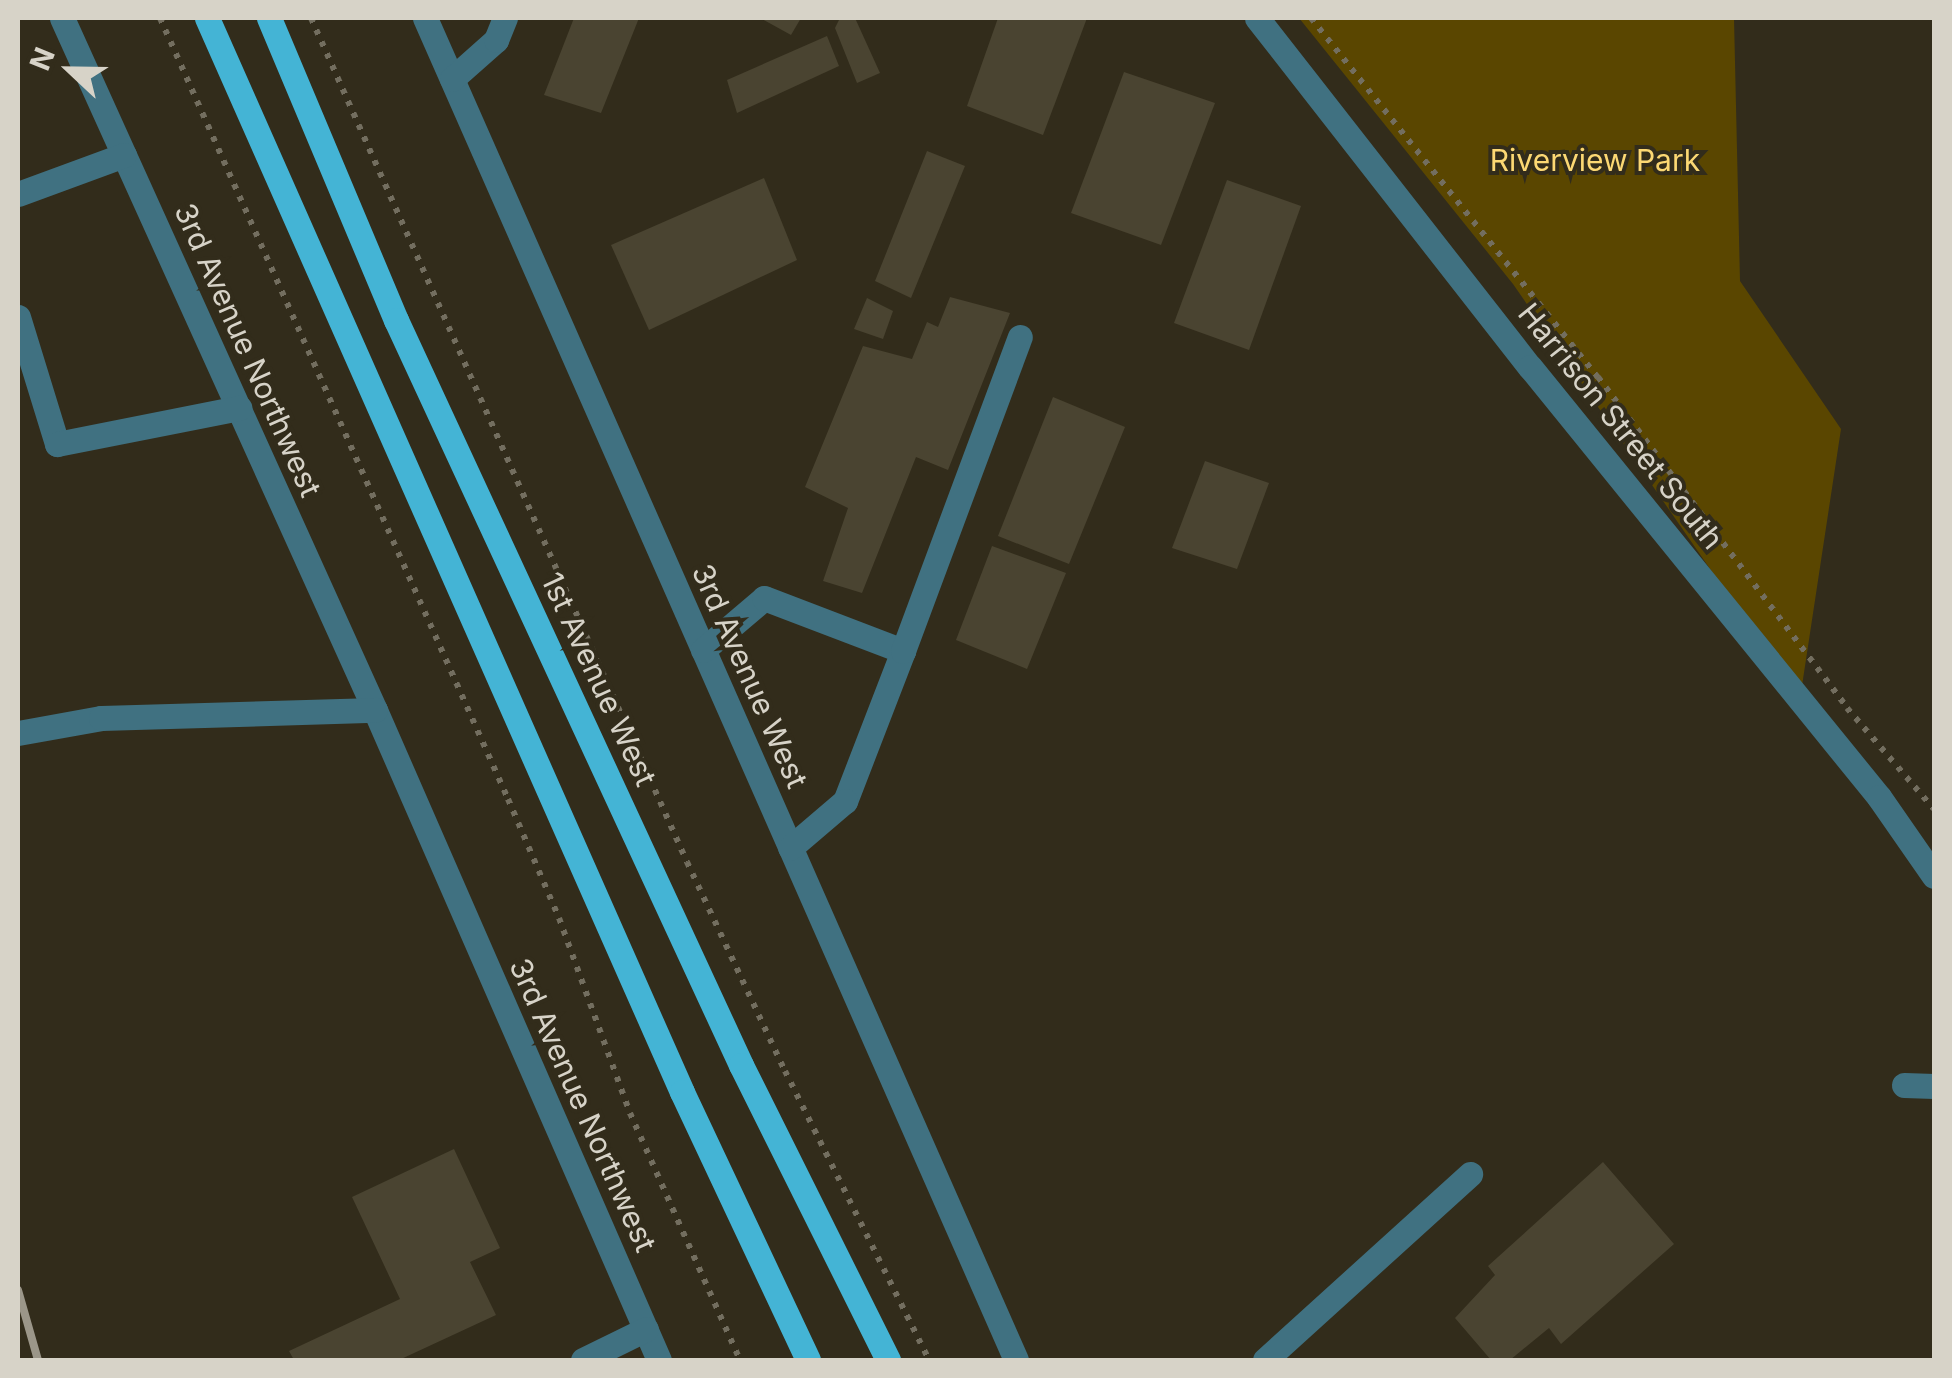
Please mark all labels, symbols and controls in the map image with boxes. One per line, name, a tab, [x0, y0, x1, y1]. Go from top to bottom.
north arrow	[20, 20, 120, 120]
text: N	[22, 42, 62, 75]
park label: Riverview Park	[1490, 142, 1700, 178]
street label: 3rd Avenue Northwest	[167, 198, 329, 502]
street label: Harrison Street South	[1511, 296, 1731, 556]
street label: 3rd Avenue West	[685, 559, 815, 793]
street label: 1st Avenue West	[534, 567, 664, 791]
street label: 3rd Avenue Northwest	[502, 953, 664, 1257]

